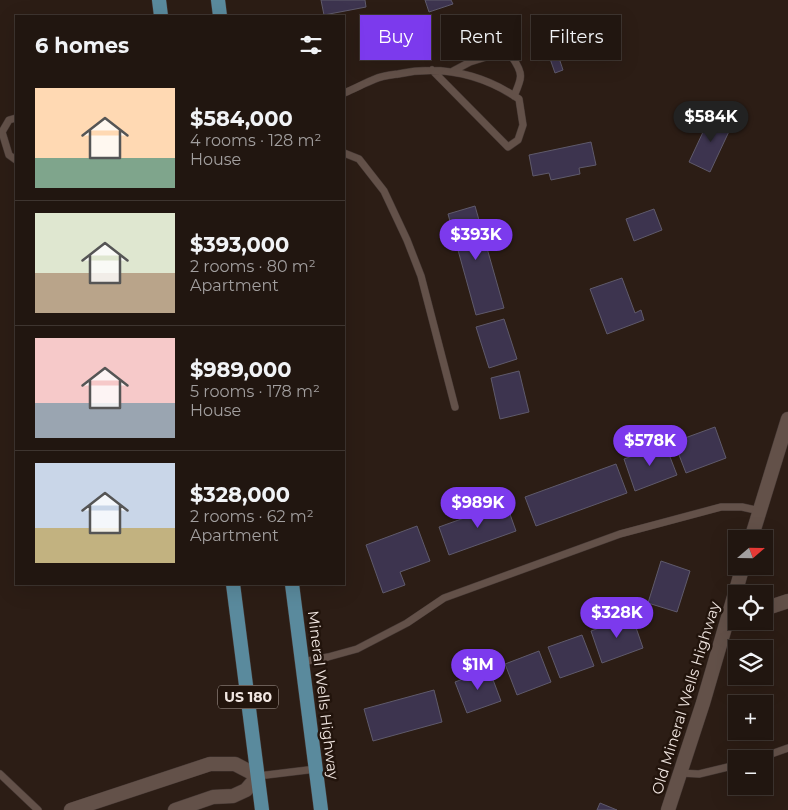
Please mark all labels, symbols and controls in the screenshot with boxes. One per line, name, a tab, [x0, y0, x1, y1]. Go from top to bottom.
chip: Buy	[360, 15, 431, 60]
chip: Rent	[441, 15, 521, 60]
chip: Filters	[531, 15, 621, 60]
icon: filters	[297, 31, 325, 59]
text: 6 homes	[35, 33, 129, 58]
pin: $584K	[676, 100, 746, 143]
text: $584,000	[190, 106, 293, 131]
text: $584K	[684, 107, 738, 126]
icon: home	[75, 108, 135, 168]
text: 4 rooms · 128 m²	[190, 131, 321, 150]
text: House	[190, 150, 241, 169]
pin: $393K	[441, 218, 511, 261]
text: $393K	[451, 225, 501, 244]
text: $393,000	[190, 232, 289, 257]
icon: home	[75, 233, 135, 293]
text: 2 rooms · 80 m²	[190, 257, 316, 276]
text: Apartment	[190, 276, 279, 295]
text: $989,000	[190, 357, 292, 382]
icon: home	[75, 358, 135, 418]
text: 5 rooms · 178 m²	[190, 382, 320, 401]
text: House	[190, 401, 241, 420]
pin: $578K	[615, 424, 685, 467]
text: $578K	[624, 431, 676, 450]
text: $328,000	[190, 482, 290, 507]
icon: home	[75, 483, 135, 543]
pin: $989K	[443, 486, 513, 529]
text: $989K	[452, 493, 504, 512]
text: 2 rooms · 62 m²	[190, 507, 314, 526]
text: Apartment	[190, 526, 279, 545]
north arrow	[728, 530, 772, 575]
map controls	[728, 530, 773, 795]
button: locate	[728, 585, 773, 630]
pin: $328K	[582, 596, 652, 639]
street label: Old Mineral Wells Highway	[647, 598, 724, 797]
text: $328K	[591, 603, 643, 622]
street label: Mineral Wells Highway	[304, 609, 343, 781]
button: layers	[728, 640, 773, 685]
pin: $1M	[454, 648, 502, 691]
text: $1M	[462, 655, 494, 674]
road number: US 180	[218, 686, 278, 709]
button: +	[728, 695, 773, 740]
button: −	[728, 750, 773, 795]

